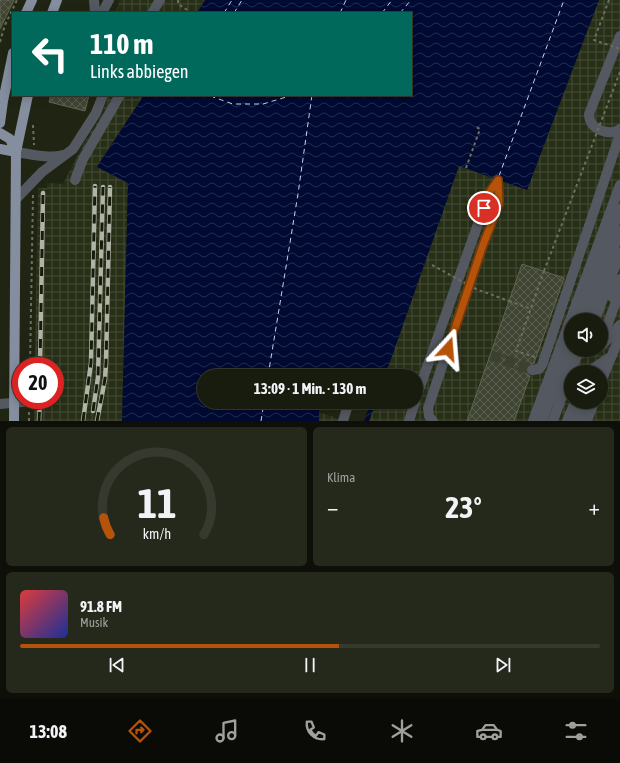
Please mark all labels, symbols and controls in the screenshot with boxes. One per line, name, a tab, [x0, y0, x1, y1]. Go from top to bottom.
icon: left	[24, 28, 76, 80]
text: 110 m	[90, 28, 153, 60]
text: Links abbiegen	[90, 61, 189, 82]
pin	[467, 191, 501, 225]
icon: arrive	[473, 197, 495, 219]
map controls	[564, 313, 608, 409]
button: sound	[564, 313, 608, 357]
position arrow	[427, 328, 469, 370]
speed limit sign: 20	[12, 357, 64, 409]
button: layers	[564, 365, 608, 409]
text: 13:09 · 1 Min. · 130 m	[254, 380, 366, 397]
text: Klima	[327, 470, 355, 485]
text: 11	[137, 478, 176, 526]
text: 23°	[445, 490, 482, 524]
text: −	[327, 494, 338, 520]
text: +	[589, 494, 600, 520]
text: km/h	[142, 525, 171, 541]
text: 91.8 FM	[80, 598, 122, 615]
text: Musik	[80, 615, 108, 630]
icon: previous	[106, 654, 128, 676]
icon: pause	[299, 654, 321, 676]
icon: next	[492, 654, 514, 676]
icon: directions	[126, 717, 154, 745]
icon: music	[213, 717, 241, 745]
icon: phone	[301, 717, 329, 745]
icon: climate	[388, 717, 416, 745]
icon: car	[475, 717, 503, 745]
icon: filters	[562, 717, 590, 745]
text: 13:08	[30, 721, 67, 742]

